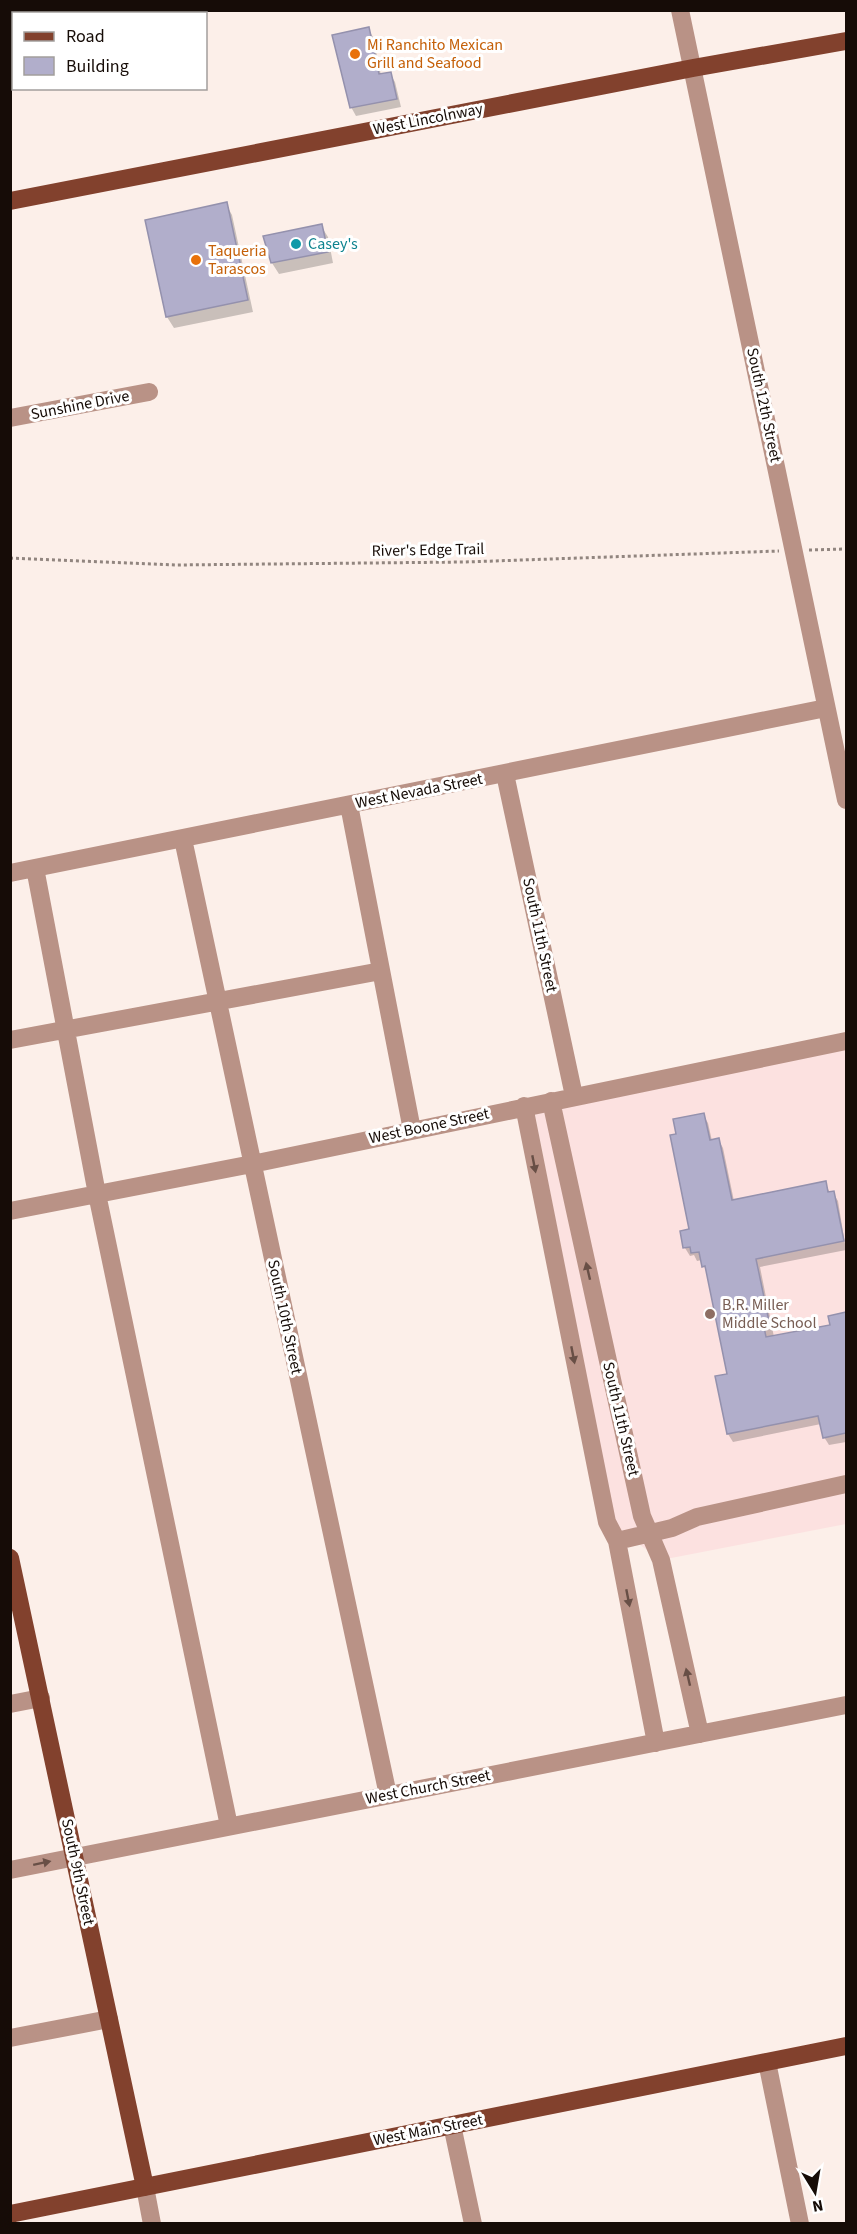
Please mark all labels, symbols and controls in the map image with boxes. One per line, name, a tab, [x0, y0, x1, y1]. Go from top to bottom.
legend	[12, 12, 207, 90]
text: Road	[66, 24, 105, 49]
place label: Mi Ranchito Mexican Grill and Seafood	[367, 34, 503, 74]
marker: Mi Ranchito Mexican Grill and Seafood	[348, 47, 362, 61]
text: Building	[66, 54, 129, 79]
street label: West Lincolnway	[371, 97, 485, 140]
place label: Casey's	[308, 233, 358, 255]
marker: Casey's	[289, 237, 303, 251]
place label: Taqueria Tarascos	[208, 240, 267, 280]
marker: Taqueria Tarascos	[189, 253, 203, 267]
street label: South 12th Street	[741, 346, 787, 465]
street label: Sunshine Drive	[29, 385, 131, 425]
street label: River's Edge Trail	[371, 538, 485, 562]
street label: West Nevada Street	[353, 768, 485, 814]
street label: South 11th Street	[517, 876, 563, 995]
street label: West Boone Street	[367, 1102, 492, 1149]
one-way arrow	[530, 1154, 539, 1173]
street label: South 10th Street	[262, 1258, 308, 1377]
one-way arrow	[583, 1262, 592, 1281]
place label: B.R. Miller Middle School	[722, 1294, 817, 1334]
marker: B.R. Miller Middle School	[703, 1307, 717, 1321]
one-way arrow	[569, 1345, 578, 1364]
street label: South 11th Street	[597, 1360, 645, 1479]
one-way arrow	[624, 1589, 633, 1608]
one-way arrow	[682, 1668, 692, 1686]
street label: West Church Street	[364, 1764, 493, 1810]
street label: South 9th Street	[56, 1817, 100, 1928]
one-way arrow	[33, 1858, 52, 1867]
street label: West Main Street	[371, 2108, 485, 2151]
north arrow	[785, 2162, 845, 2222]
text: N	[810, 2194, 825, 2218]

